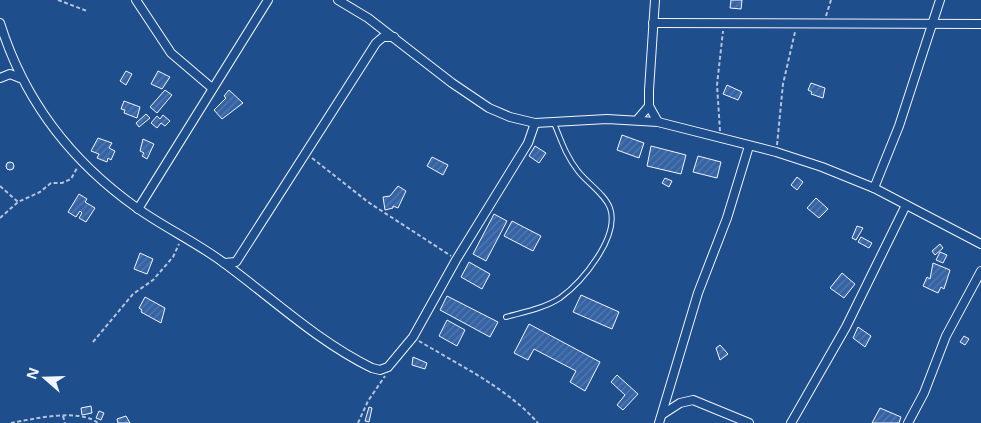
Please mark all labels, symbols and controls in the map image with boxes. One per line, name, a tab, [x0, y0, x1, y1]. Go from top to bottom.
north arrow	[20, 353, 70, 403]
text: N	[21, 365, 43, 382]

